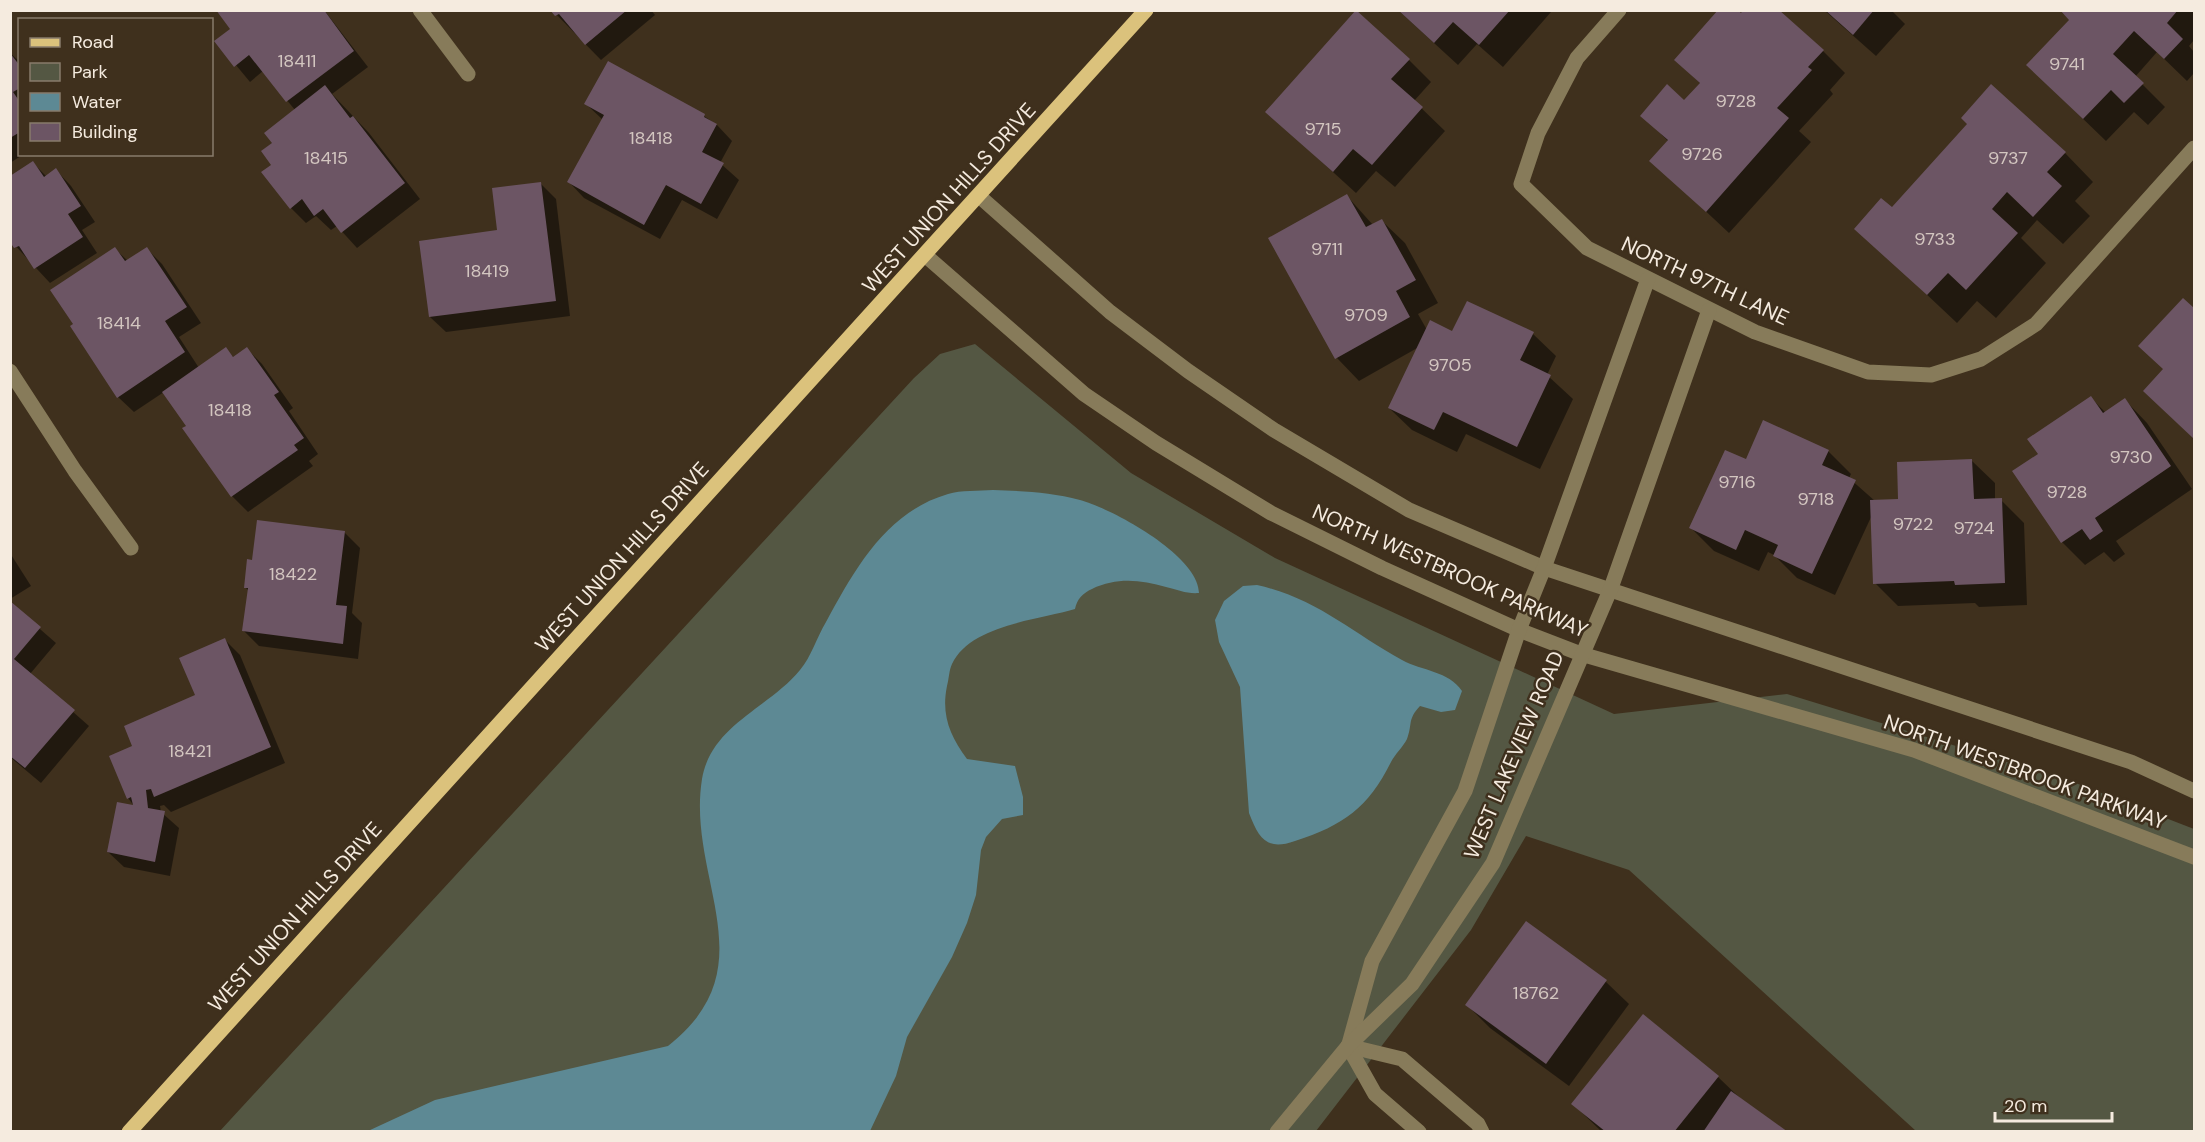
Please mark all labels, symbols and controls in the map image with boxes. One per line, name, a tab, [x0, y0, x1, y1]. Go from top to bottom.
legend	[18, 18, 213, 156]
text: Road	[72, 30, 114, 54]
house number: 18411	[278, 49, 316, 73]
house number: 9741	[2049, 52, 2085, 76]
text: Park	[72, 60, 108, 84]
house number: 9728	[1716, 89, 1757, 113]
text: Water	[72, 90, 122, 114]
street label: WEST UNION HILLS DRIVE	[856, 97, 1042, 299]
house number: 9715	[1304, 117, 1342, 141]
text: Building	[72, 120, 137, 144]
house number: 18418	[629, 126, 673, 150]
house number: 9726	[1681, 142, 1723, 166]
house number: 18415	[304, 146, 348, 170]
house number: 9737	[1988, 146, 2028, 170]
house number: 9733	[1914, 227, 1956, 251]
street label: NORTH 97TH LANE	[1617, 230, 1793, 332]
house number: 9711	[1311, 237, 1343, 261]
house number: 18419	[465, 259, 509, 283]
house number: 9709	[1344, 303, 1388, 327]
house number: 18414	[97, 311, 141, 335]
house number: 9705	[1428, 353, 1472, 377]
house number: 18418	[208, 398, 252, 422]
house number: 9730	[2110, 445, 2152, 469]
street label: WEST UNION HILLS DRIVE	[529, 456, 715, 658]
house number: 9716	[1718, 470, 1756, 494]
house number: 9728	[2047, 480, 2088, 504]
house number: 9718	[1797, 487, 1835, 511]
street label: NORTH WESTBROOK PARKWAY	[1308, 497, 1592, 645]
house number: 9722	[1893, 512, 1933, 536]
house number: 9724	[1954, 516, 1995, 540]
house number: 18422	[269, 562, 317, 586]
street label: WEST LAKEVIEW ROAD	[1457, 647, 1571, 863]
street label: NORTH WESTBROOK PARKWAY	[1880, 708, 2170, 836]
house number: 18421	[168, 739, 212, 763]
street label: WEST UNION HILLS DRIVE	[202, 816, 388, 1018]
house number: 18762	[1513, 981, 1559, 1005]
scale bar	[1995, 1085, 2112, 1123]
text: 20 m	[2004, 1094, 2047, 1118]

